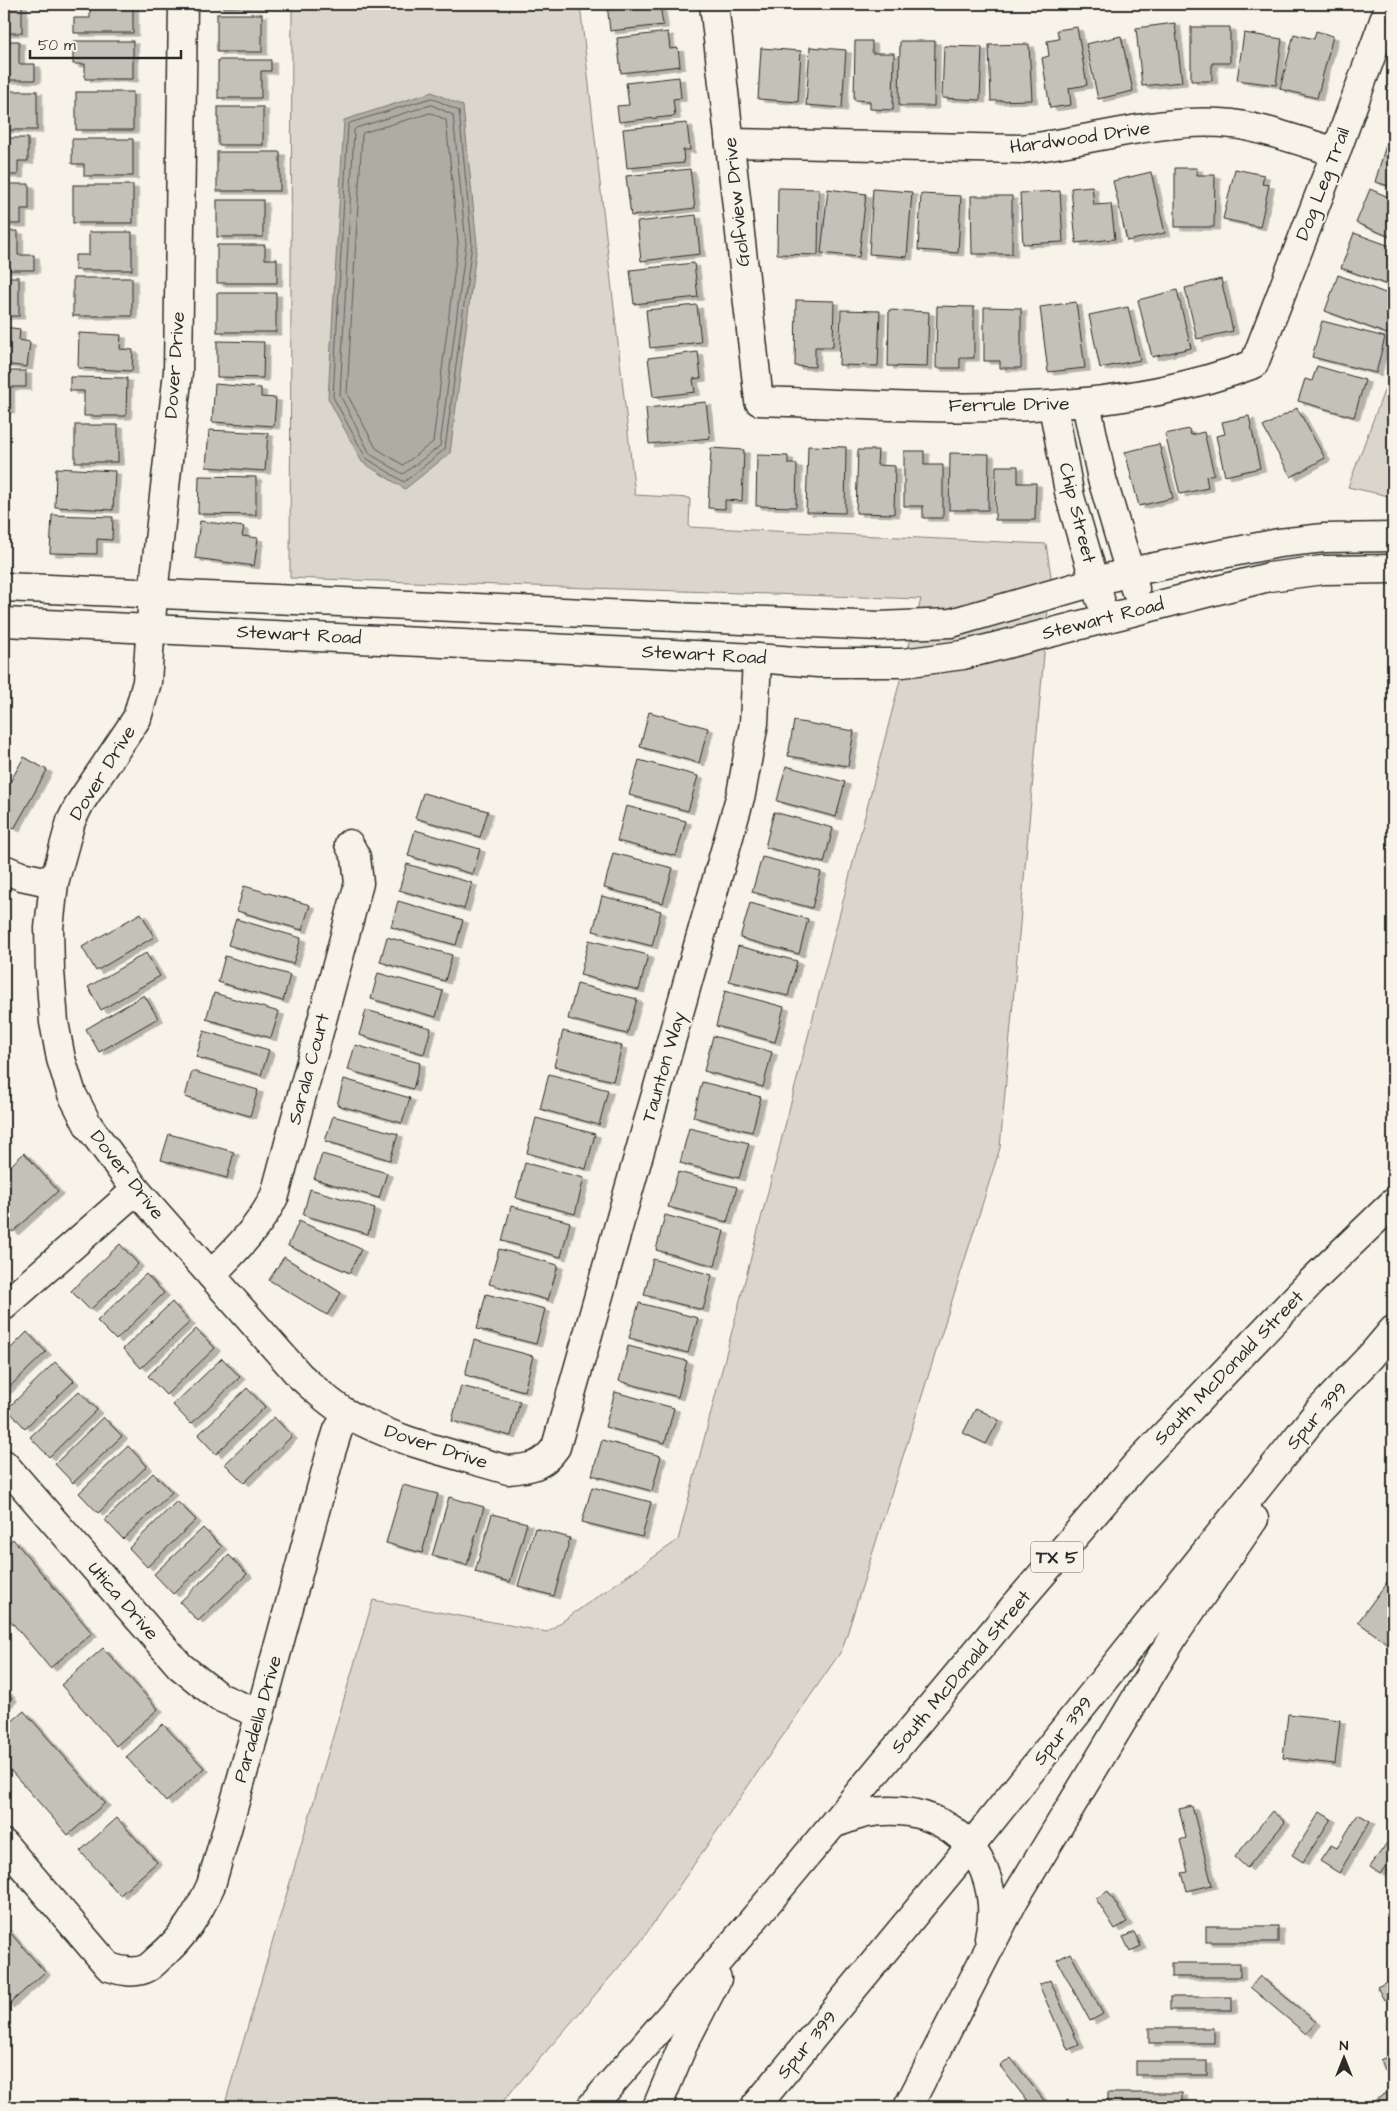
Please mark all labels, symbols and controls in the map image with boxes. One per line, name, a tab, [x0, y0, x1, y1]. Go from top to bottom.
scale bar	[30, 28, 181, 60]
text: 50 m	[38, 35, 76, 56]
street label: Hardwood Drive	[1008, 115, 1152, 161]
street label: Dog Leg Trail	[1289, 124, 1358, 245]
street label: Golfview Drive	[717, 136, 757, 268]
street label: Dover Drive	[158, 311, 192, 419]
street label: Ferrule Drive	[948, 390, 1070, 420]
street label: Chip Street	[1051, 460, 1103, 566]
street label: Stewart Road	[1039, 591, 1167, 647]
street label: Stewart Road	[236, 618, 362, 652]
street label: Stewart Road	[641, 638, 767, 672]
street label: Dover Drive	[63, 720, 143, 826]
street label: Taunton Way	[635, 1008, 694, 1126]
street label: Sarala Court	[281, 1010, 337, 1128]
street label: Dover Drive	[83, 1125, 171, 1225]
street label: South McDonald Street	[1148, 1284, 1311, 1452]
street label: Spur 399	[1280, 1376, 1354, 1456]
street label: Dover Drive	[381, 1418, 491, 1476]
road number: TX 5	[1031, 1541, 1083, 1572]
street label: Utica Drive	[81, 1556, 165, 1646]
street label: South McDonald Street	[884, 1584, 1038, 1760]
street label: Paradella Drive	[227, 1652, 289, 1786]
street label: Spur 399	[1027, 1691, 1099, 1771]
street label: Spur 399	[770, 2005, 844, 2085]
north arrow	[1320, 2034, 1370, 2084]
text: N	[1340, 2036, 1349, 2056]

